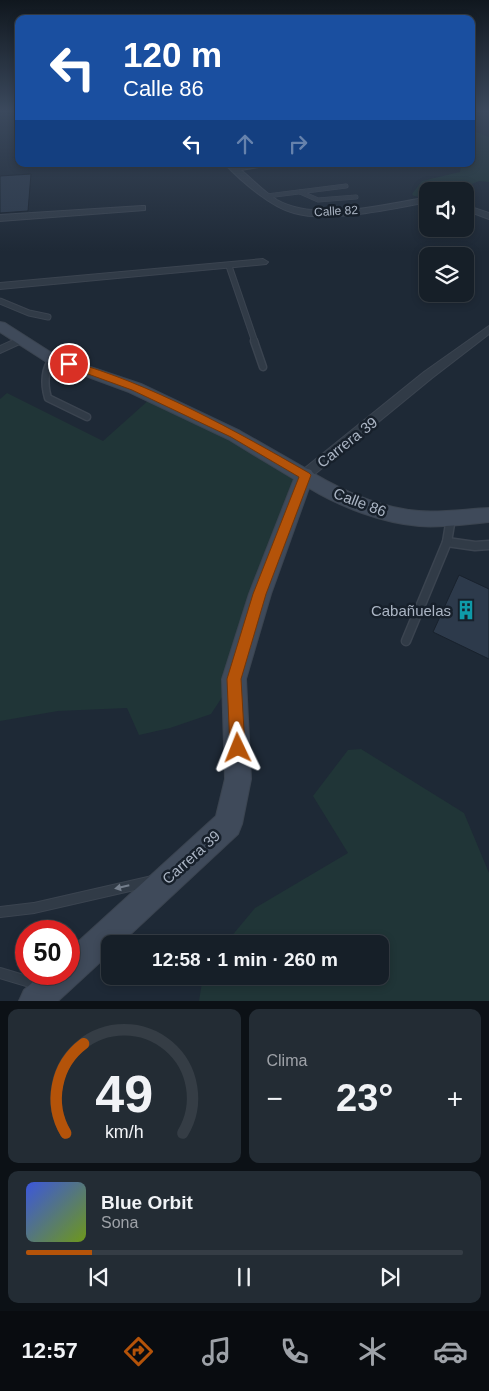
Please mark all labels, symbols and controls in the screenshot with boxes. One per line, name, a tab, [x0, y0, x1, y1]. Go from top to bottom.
icon: left	[40, 35, 105, 100]
text: 120 m	[123, 35, 222, 74]
text: Calle 86	[123, 76, 204, 101]
icon: left	[178, 130, 206, 158]
icon: ahead	[231, 130, 259, 158]
icon: right	[284, 130, 312, 158]
map controls	[419, 182, 474, 302]
button: sound	[419, 182, 474, 237]
street label: Calle 82	[314, 203, 359, 219]
button: layers	[419, 247, 474, 302]
pin	[48, 343, 90, 385]
icon: arrive	[55, 350, 83, 378]
street label: Carrera 39	[314, 413, 380, 471]
street label: Calle 86	[331, 484, 389, 520]
building icon: Cabañuelas	[455, 599, 477, 621]
place label: Cabañuelas	[371, 602, 451, 619]
position arrow	[211, 721, 263, 773]
street label: Carrera 39	[159, 827, 223, 887]
one-way arrow	[114, 884, 130, 892]
speed limit sign: 50	[15, 920, 80, 985]
text: 12:58 · 1 min · 260 m	[152, 949, 338, 970]
text: Clima	[267, 1052, 307, 1069]
text: 49	[95, 1065, 153, 1123]
text: 23°	[336, 1077, 393, 1119]
text: −	[267, 1083, 283, 1114]
text: +	[447, 1083, 463, 1114]
text: km/h	[105, 1122, 144, 1142]
text: Blue Orbit	[101, 1192, 193, 1213]
text: Sona	[101, 1214, 138, 1231]
icon: previous	[85, 1263, 113, 1291]
icon: pause	[230, 1263, 258, 1291]
icon: next	[376, 1263, 404, 1291]
icon: directions	[121, 1334, 156, 1369]
icon: music	[199, 1334, 234, 1369]
icon: phone	[277, 1334, 312, 1369]
icon: climate	[355, 1334, 390, 1369]
icon: car	[433, 1334, 468, 1369]
text: 12:57	[21, 1338, 78, 1363]

